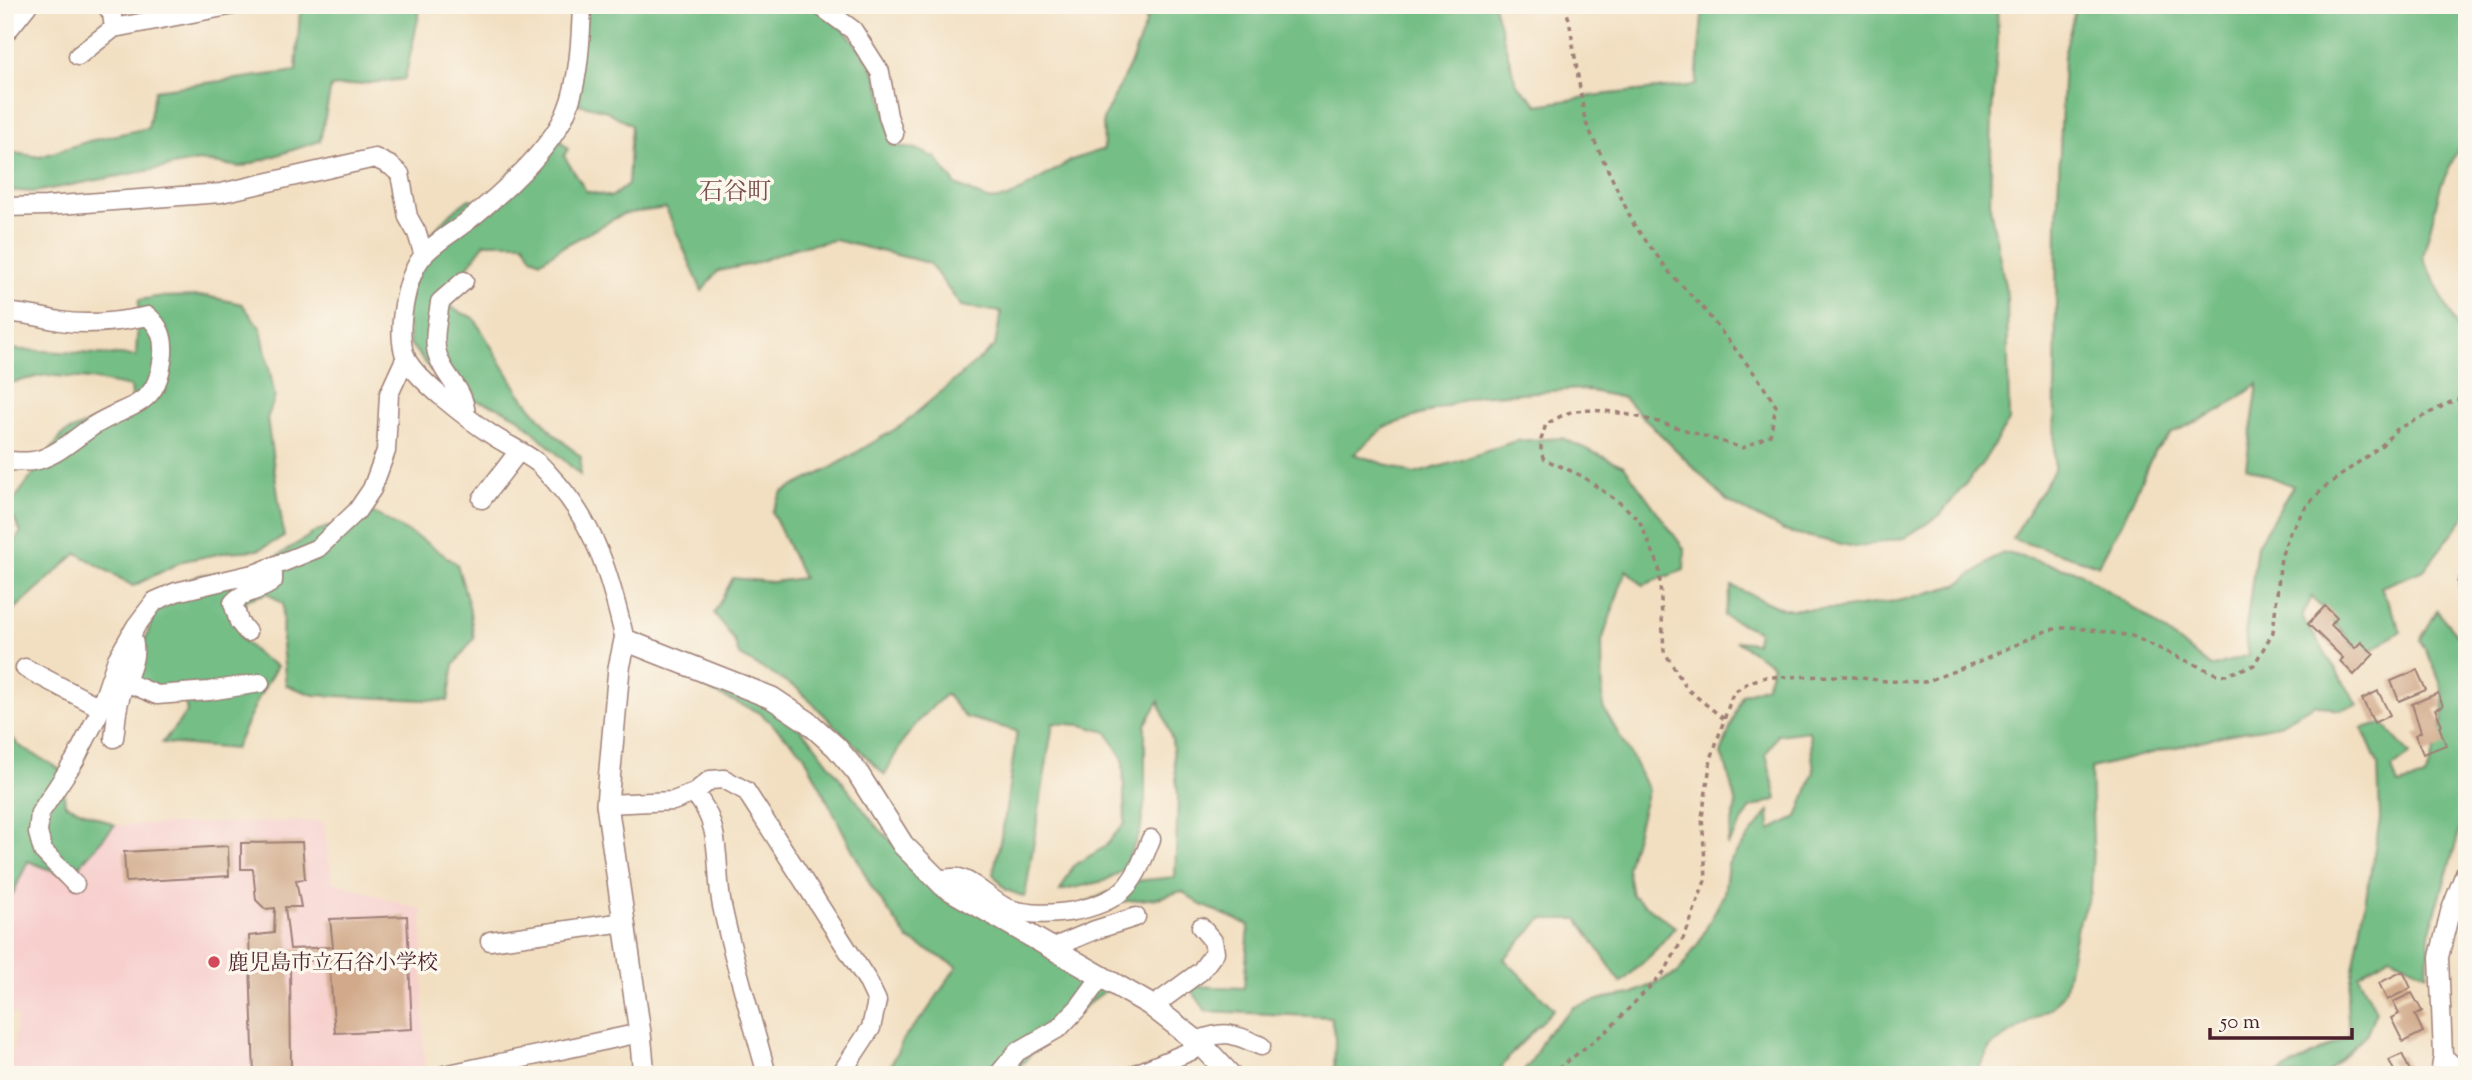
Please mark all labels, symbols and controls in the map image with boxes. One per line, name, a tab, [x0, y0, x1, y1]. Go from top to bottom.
district label: 石谷町	[699, 176, 771, 210]
place label: 鹿児島市立石谷小学校	[228, 949, 438, 979]
marker: 鹿児島市立石谷小学校	[206, 954, 222, 970]
scale bar	[2210, 996, 2351, 1040]
text: 50 m	[2219, 1008, 2260, 1038]

